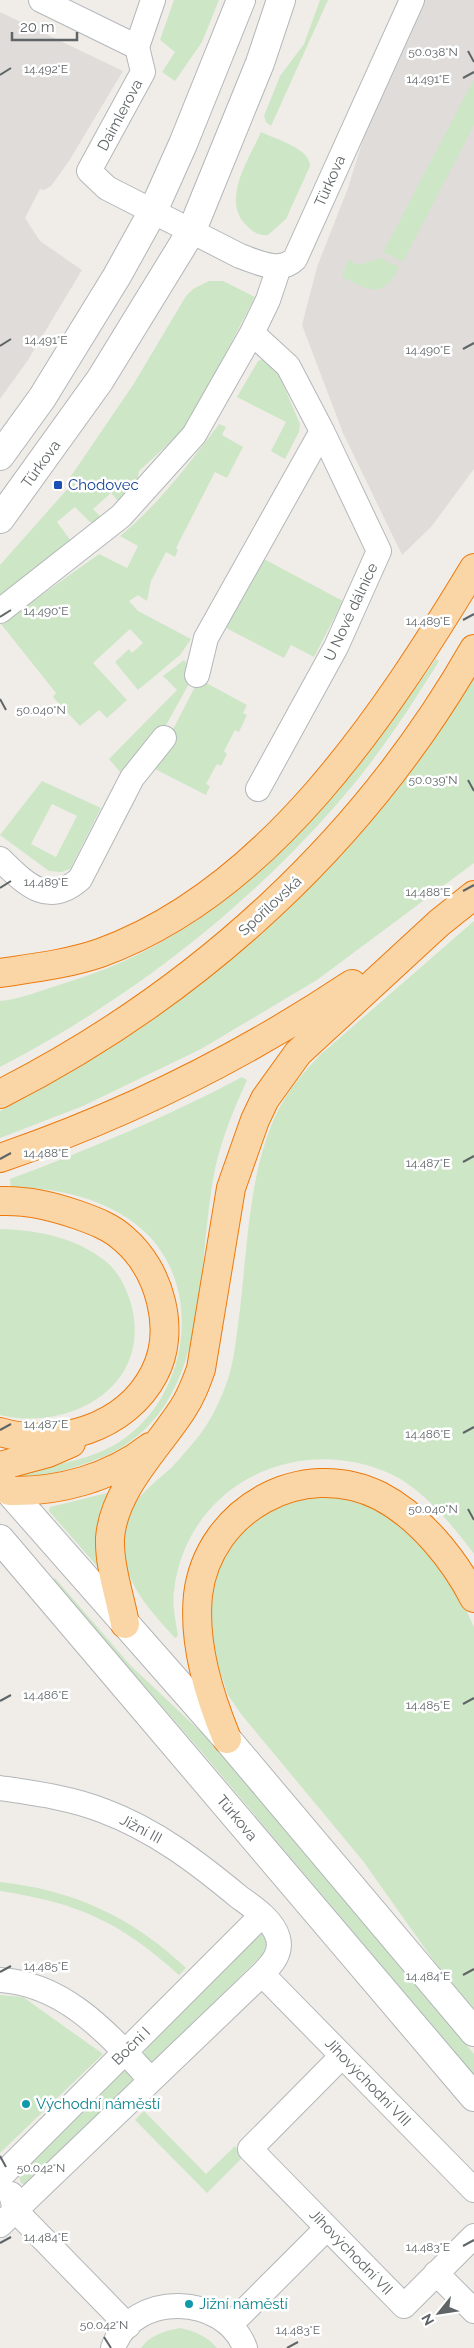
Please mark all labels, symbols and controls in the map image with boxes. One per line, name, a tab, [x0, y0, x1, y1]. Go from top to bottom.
scale bar	[12, 10, 78, 42]
text: 20 m	[20, 18, 55, 36]
text: 50.038°N	[408, 45, 458, 59]
text: 14.492°E	[24, 62, 68, 76]
text: 14.491°E	[407, 72, 449, 86]
street label: Daimlerova	[94, 76, 146, 154]
street label: Türkova	[311, 153, 349, 209]
text: 14.491°E	[25, 333, 67, 347]
text: 14.490°E	[405, 343, 451, 357]
street label: Türkova	[18, 437, 64, 491]
place label: Chodovec	[68, 476, 139, 494]
marker: Chodovec	[52, 479, 64, 491]
street label: U Nové dálnice	[320, 560, 382, 664]
text: 14.490°E	[23, 604, 69, 618]
text: 14.489°E	[406, 614, 450, 628]
text: 50.040°N	[16, 703, 66, 717]
text: 50.039°N	[409, 773, 457, 787]
street label: Spořilovská	[235, 872, 305, 940]
text: 14.489°E	[24, 875, 68, 889]
text: 14.488°E	[405, 885, 451, 899]
text: 14.488°E	[23, 1146, 69, 1160]
text: 14.487°E	[406, 1156, 450, 1170]
text: 14.487°E	[24, 1417, 68, 1431]
text: 14.486°E	[405, 1427, 451, 1441]
text: 50.040°N	[408, 1502, 458, 1516]
text: 14.486°E	[23, 1688, 69, 1702]
text: 14.485°E	[406, 1698, 450, 1712]
street label: Türkova	[213, 1791, 261, 1845]
street label: Jižní III	[117, 1811, 165, 1847]
text: 14.485°E	[24, 1959, 68, 1973]
text: 14.484°E	[406, 1969, 450, 1983]
street label: Boční I	[108, 2023, 154, 2069]
street label: Jihovýchodní VIII	[321, 2034, 415, 2130]
place label: Východní náměstí	[36, 2095, 161, 2113]
marker: Východní náměstí	[20, 2098, 32, 2110]
text: 50.042°N	[17, 2161, 65, 2175]
street label: Jihovýchodní VII	[306, 2205, 396, 2299]
text: 14.484°E	[24, 2230, 68, 2244]
text: 14.483°E	[406, 2240, 450, 2254]
north arrow	[414, 2288, 464, 2338]
place label: Jižní náměstí	[199, 2295, 288, 2313]
marker: Jižní náměstí	[183, 2298, 195, 2310]
text: N	[418, 2311, 437, 2328]
text: 50.042°N	[80, 2318, 128, 2332]
text: 14.483°E	[276, 2323, 320, 2337]

